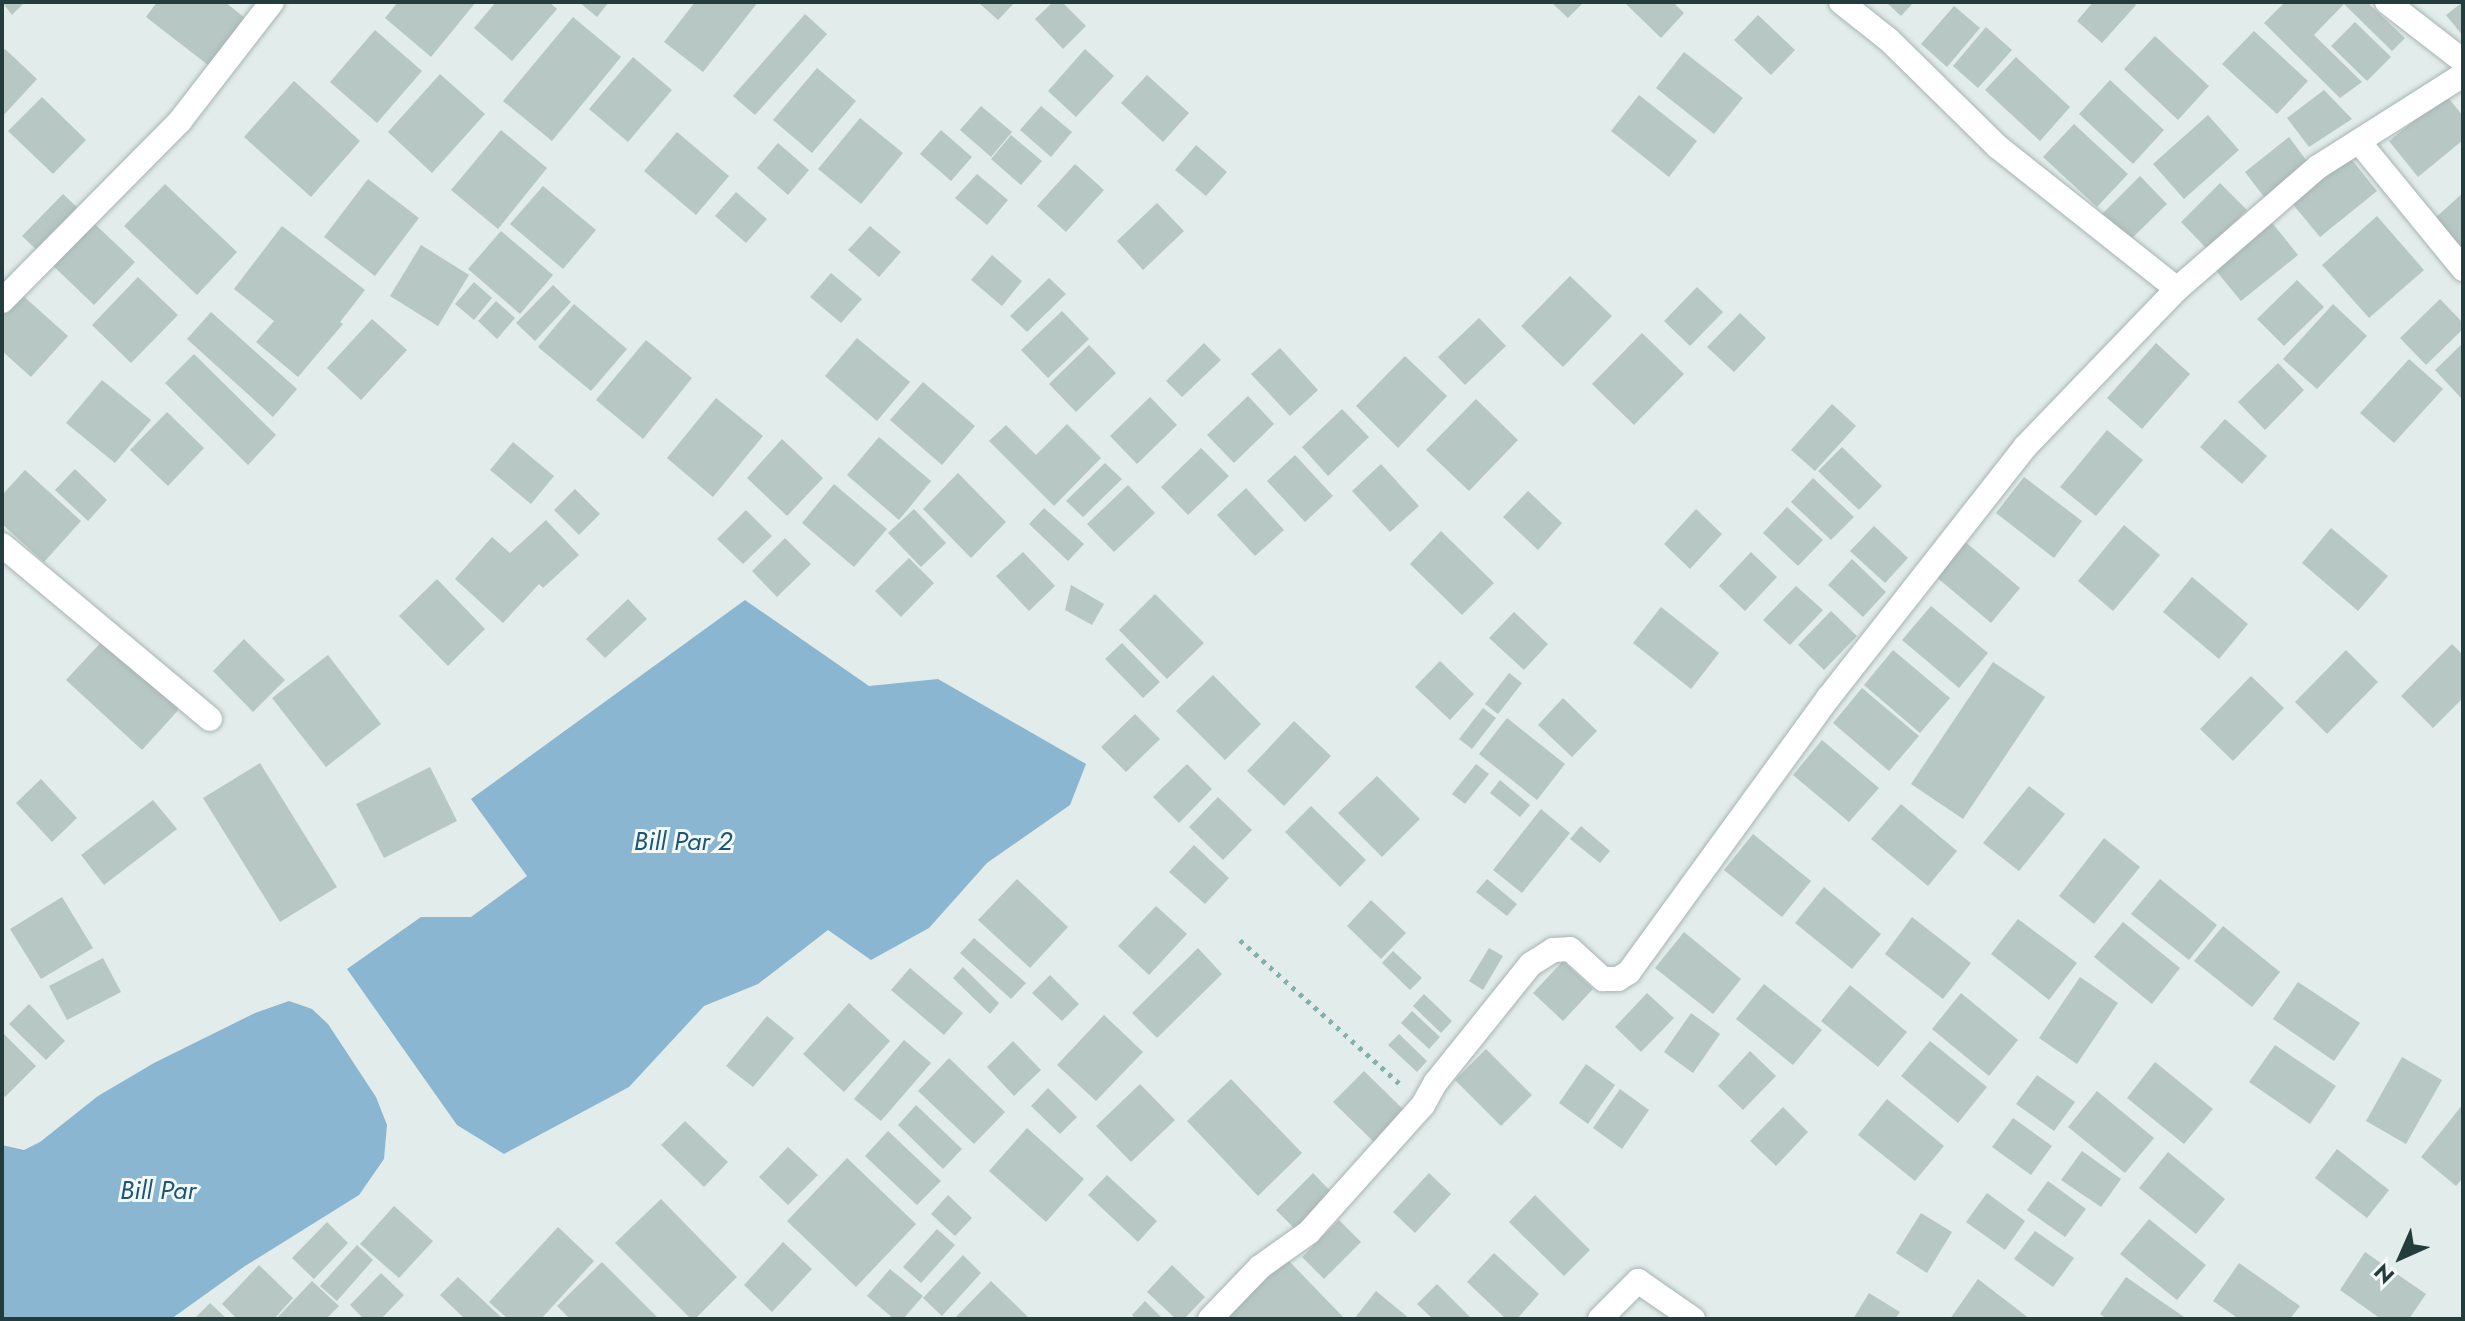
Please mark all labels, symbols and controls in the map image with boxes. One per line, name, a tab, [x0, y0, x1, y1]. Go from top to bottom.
water label: Bill Par 2	[634, 826, 732, 858]
water label: Bill Par	[120, 1175, 196, 1207]
north arrow	[2361, 1217, 2441, 1297]
text: N	[2367, 1256, 2402, 1291]

